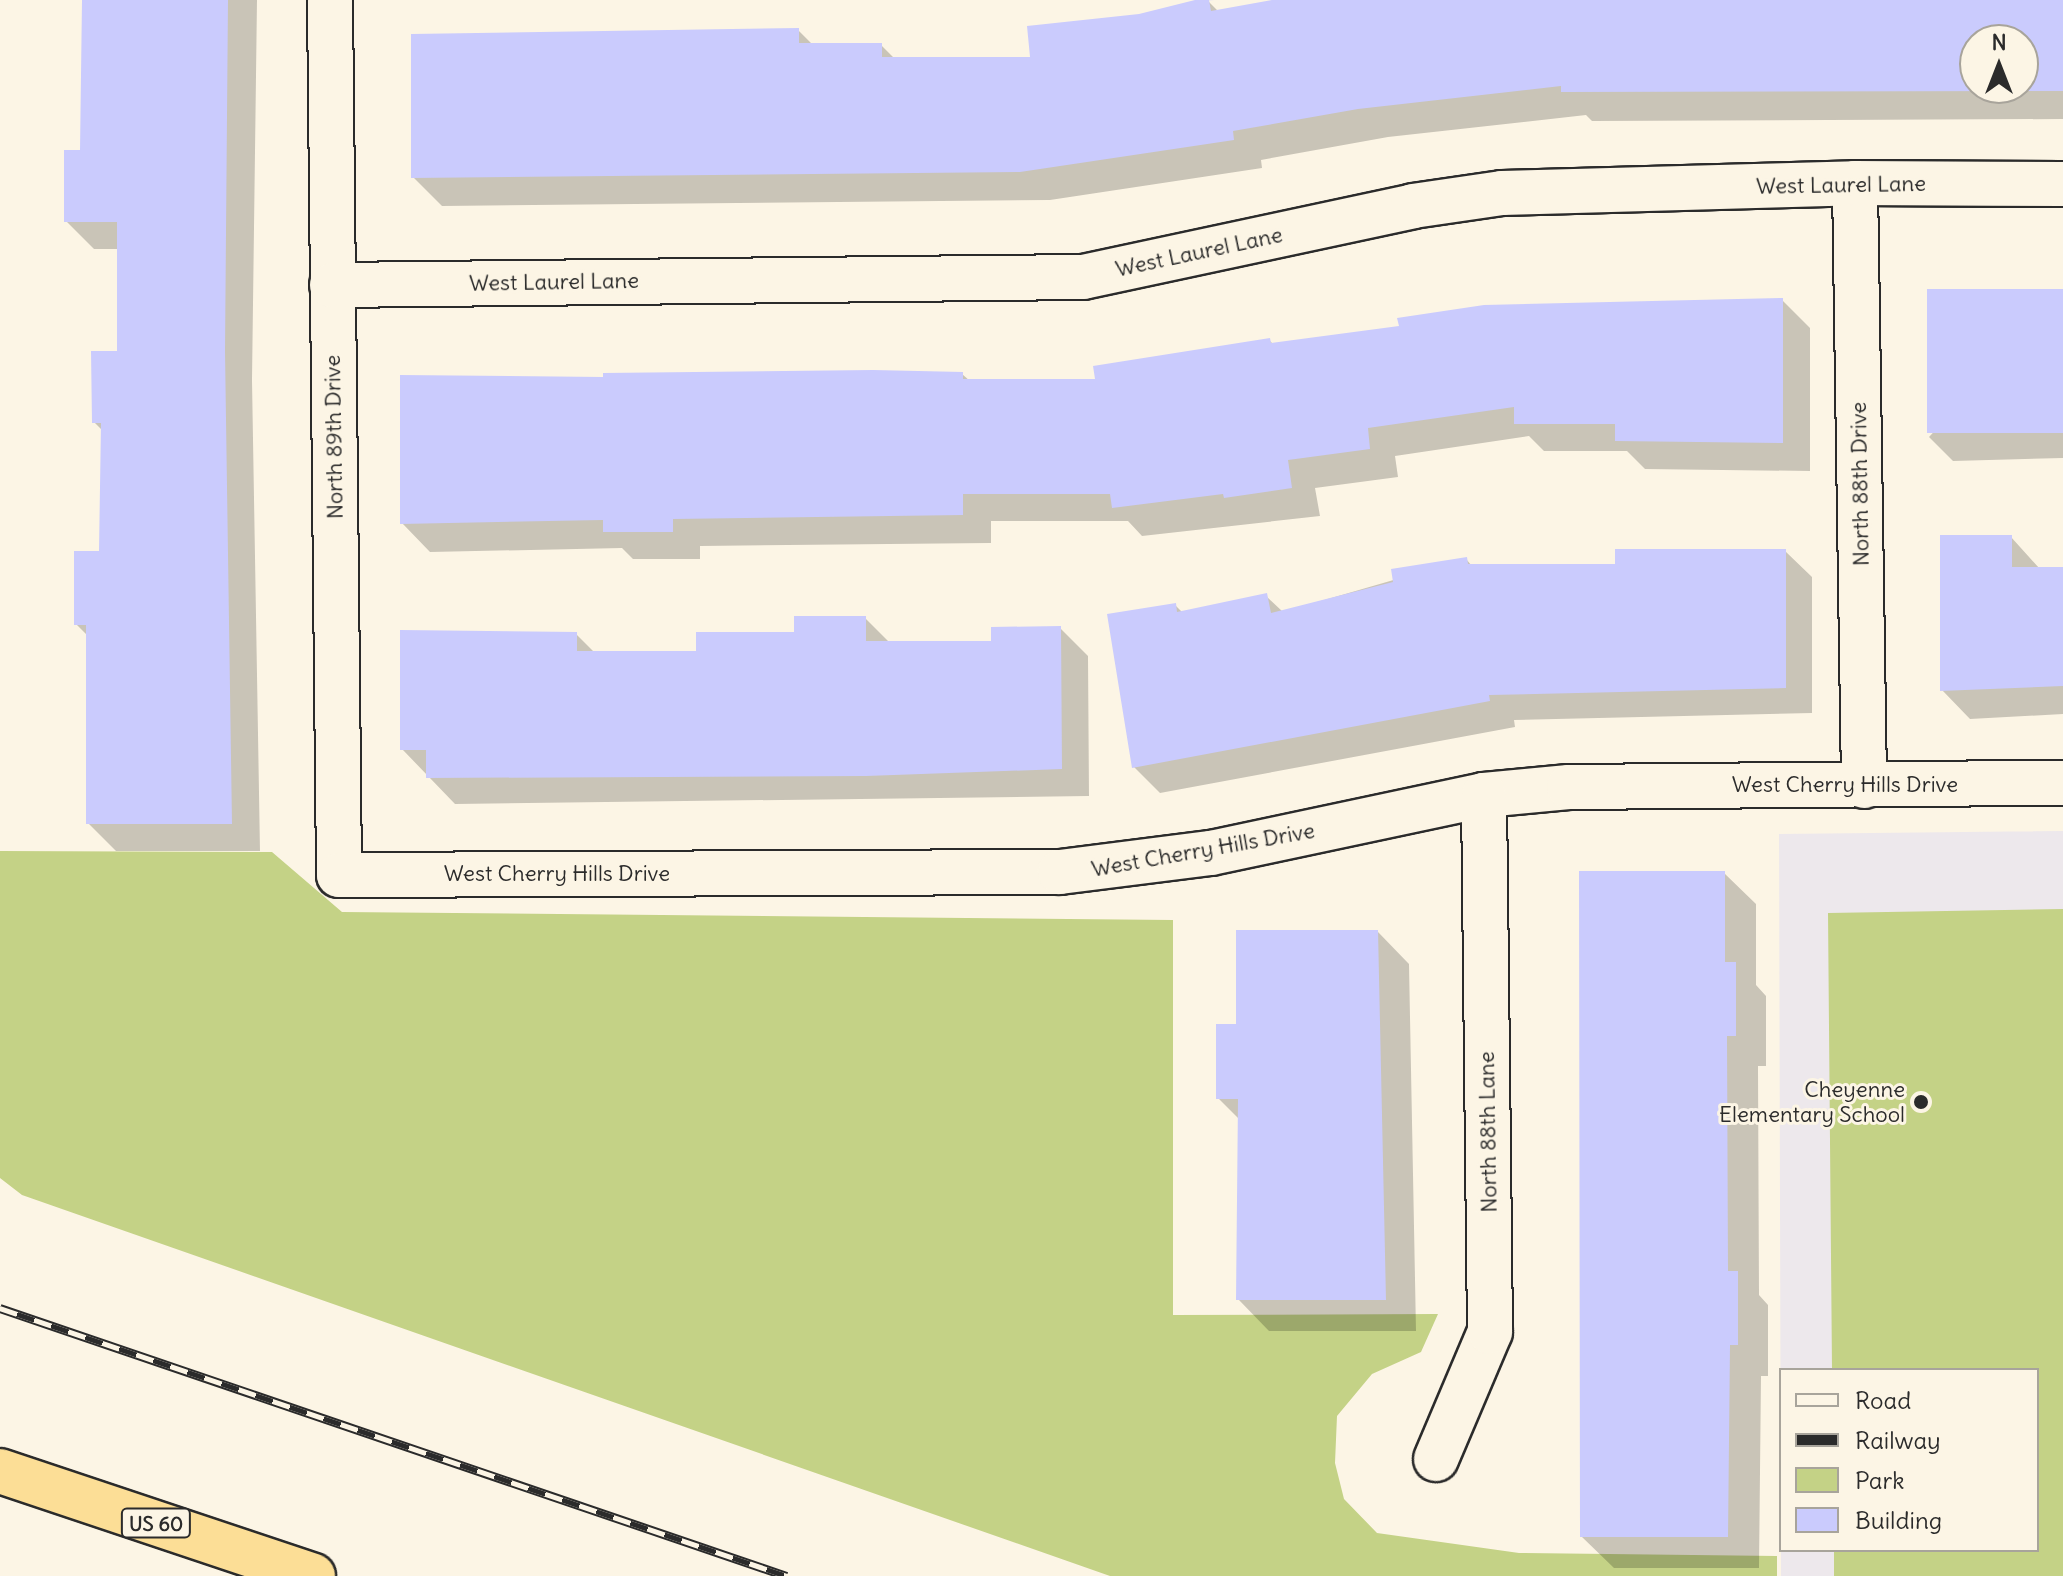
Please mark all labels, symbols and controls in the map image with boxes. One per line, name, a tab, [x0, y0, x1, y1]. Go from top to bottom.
north arrow	[1959, 24, 2039, 104]
text: N	[1991, 28, 2007, 56]
street label: West Laurel Lane	[1756, 170, 1926, 200]
street label: West Laurel Lane	[1113, 221, 1285, 283]
street label: West Laurel Lane	[469, 267, 639, 297]
street label: North 89th Drive	[319, 355, 349, 519]
street label: North 88th Drive	[1845, 402, 1875, 566]
street label: West Cherry Hills Drive	[1732, 772, 1958, 798]
street label: West Cherry Hills Drive	[1089, 817, 1317, 883]
street label: West Cherry Hills Drive	[444, 861, 670, 887]
street label: North 88th Lane	[1473, 1051, 1503, 1213]
place label: Cheyenne Elementary School	[1719, 1076, 1905, 1128]
marker: Cheyenne Elementary School	[1912, 1093, 1930, 1111]
legend	[1779, 1368, 2039, 1552]
text: Road	[1855, 1385, 1911, 1415]
text: Railway	[1855, 1425, 1941, 1455]
text: Park	[1855, 1465, 1905, 1495]
text: Building	[1855, 1505, 1942, 1535]
road number: US 60	[120, 1507, 192, 1539]

